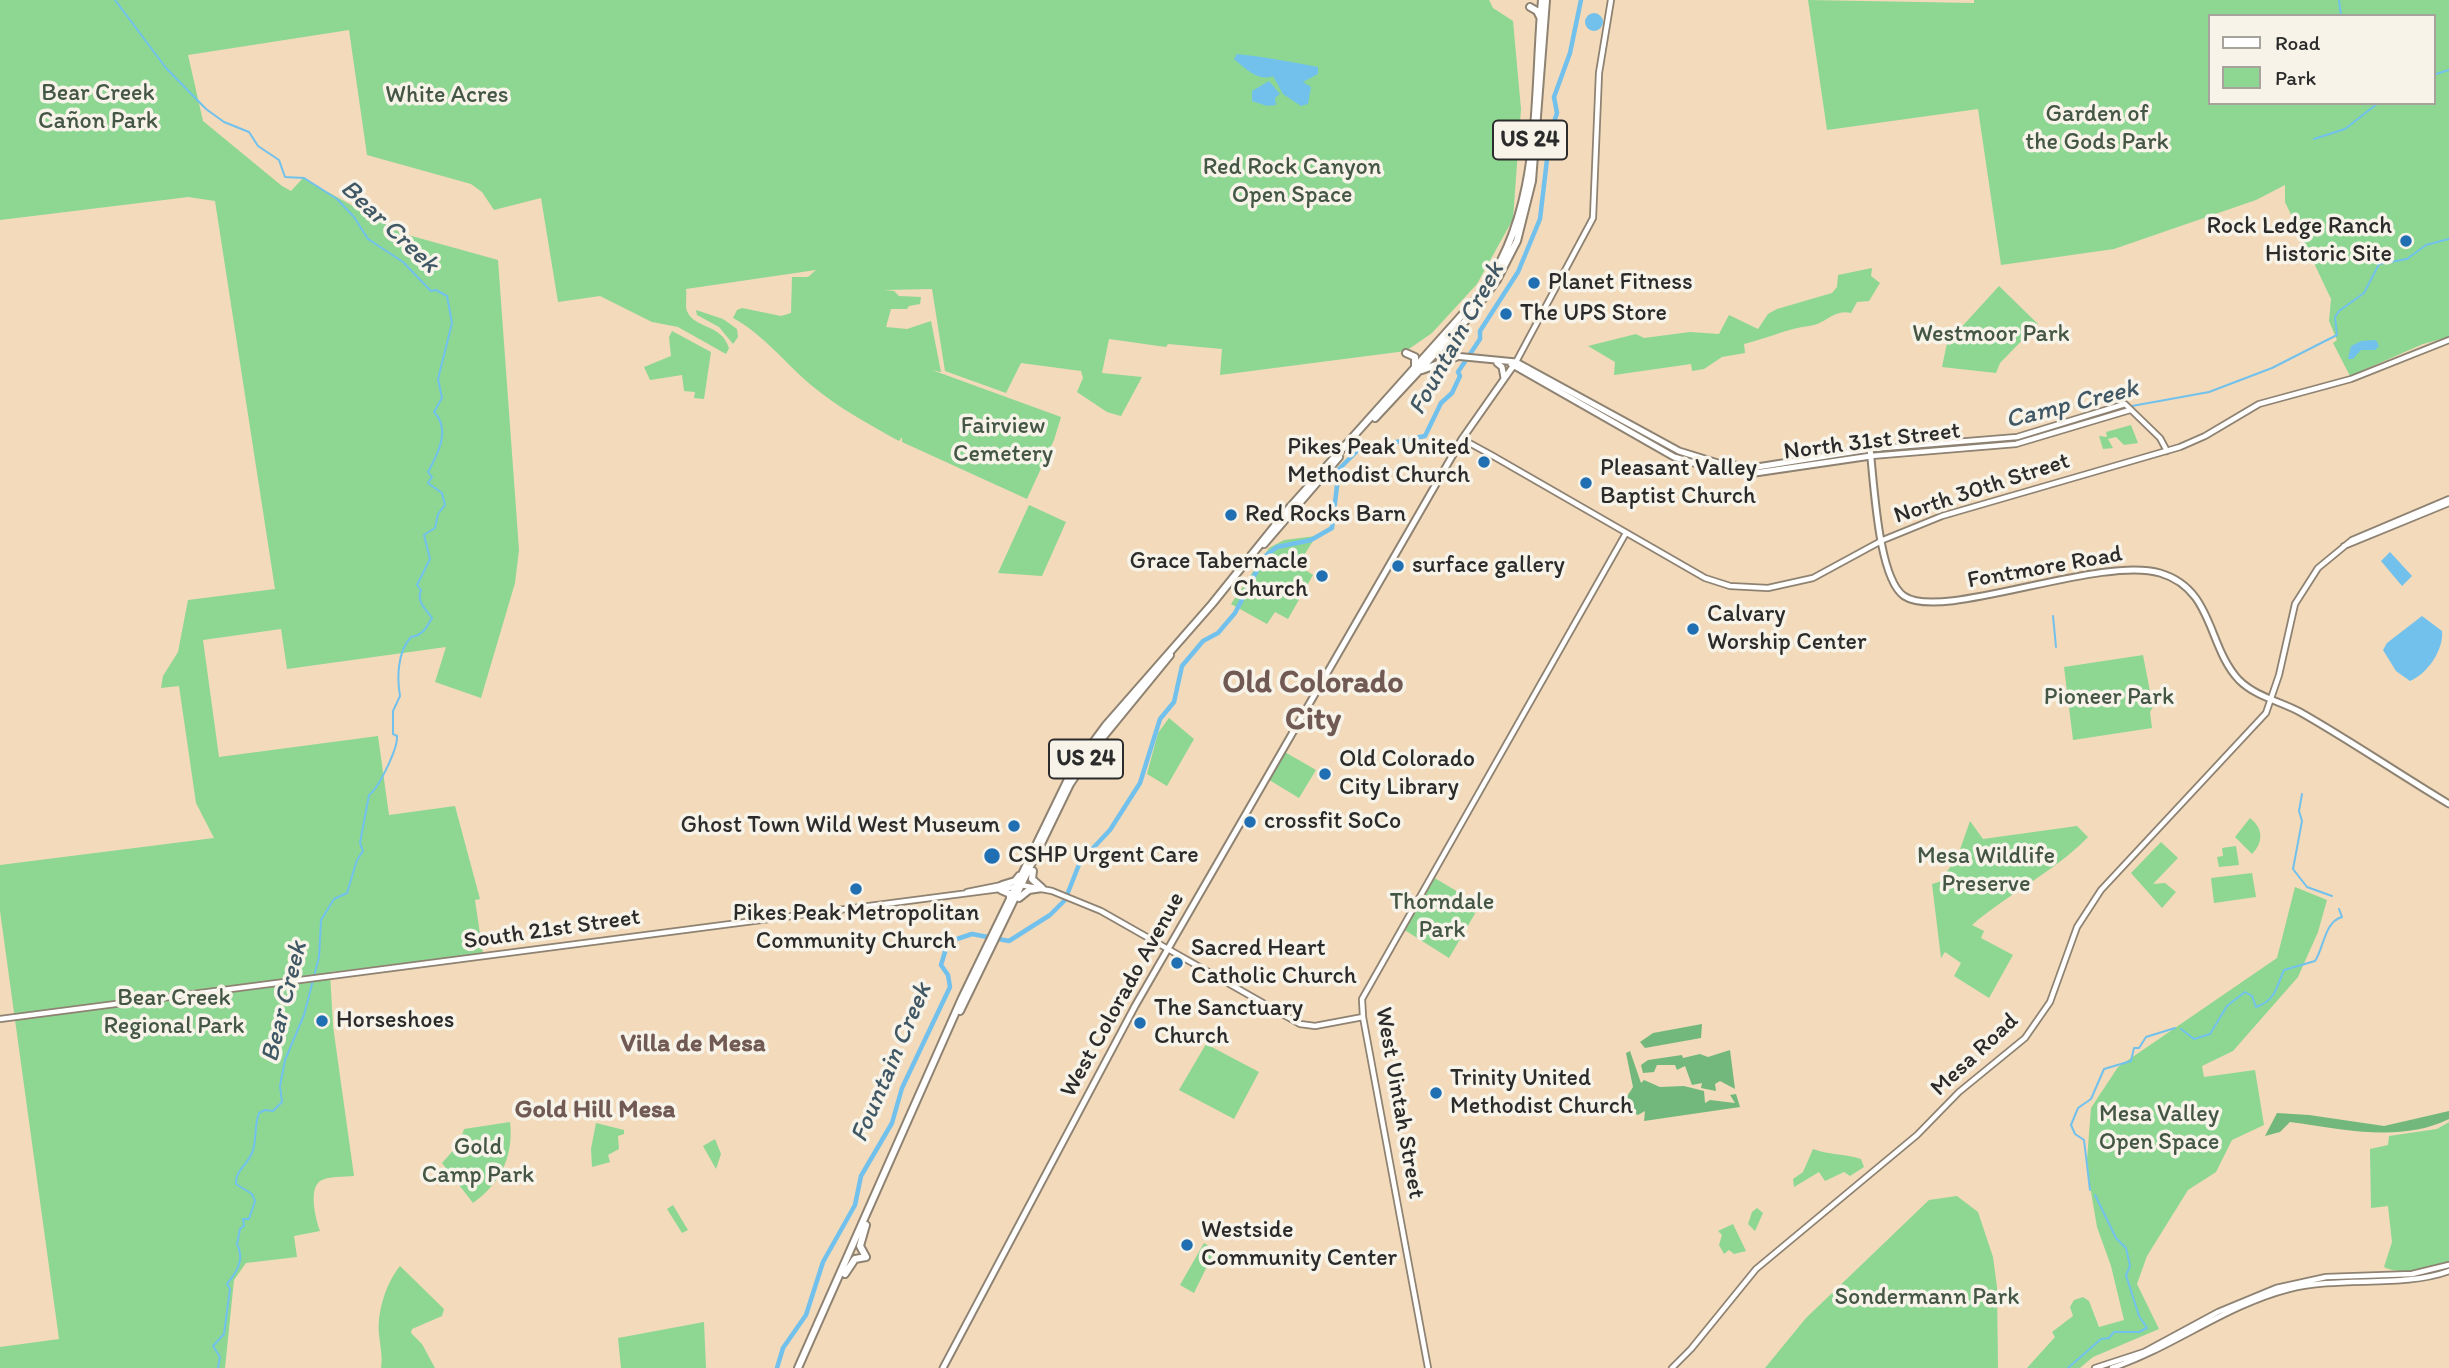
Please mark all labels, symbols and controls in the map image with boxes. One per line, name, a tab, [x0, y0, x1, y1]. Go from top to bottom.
legend	[2208, 14, 2435, 105]
text: Road	[2275, 30, 2320, 55]
text: Park	[2275, 65, 2316, 90]
park label: Bear Creek Cañon Park	[38, 80, 158, 136]
park label: White Acres	[385, 82, 509, 110]
park label: Garden of the Gods Park	[2025, 101, 2169, 157]
road number: US 24	[1493, 120, 1567, 160]
park label: Red Rock Canyon Open Space	[1203, 154, 1381, 210]
water label: Bear Creek	[333, 174, 445, 280]
place label: Rock Ledge Ranch Historic Site	[2206, 213, 2392, 269]
marker: Rock Ledge Ranch Historic Site	[2398, 233, 2414, 249]
water label: Fountain Creek	[1402, 257, 1512, 421]
place label: Planet Fitness	[1548, 269, 1693, 297]
marker: Planet Fitness	[1526, 275, 1542, 291]
place label: The UPS Store	[1520, 300, 1667, 328]
marker: The UPS Store	[1498, 306, 1514, 322]
park label: Westmoor Park	[1912, 321, 2070, 349]
water label: Camp Creek	[2002, 373, 2142, 437]
park label: Fairview Cemetery	[953, 413, 1053, 469]
street label: North 31st Street	[1782, 417, 1962, 467]
place label: Pikes Peak United Methodist Church	[1287, 434, 1470, 490]
street label: North 30th Street	[1890, 447, 2074, 531]
marker: Pikes Peak United Methodist Church	[1476, 454, 1492, 470]
place label: Pleasant Valley Baptist Church	[1600, 455, 1757, 511]
marker: Pleasant Valley Baptist Church	[1578, 475, 1594, 491]
place label: Red Rocks Barn	[1245, 501, 1406, 529]
marker: Red Rocks Barn	[1223, 507, 1239, 523]
street label: Fontmore Road	[1965, 540, 2125, 596]
place label: Grace Tabernacle Church	[1130, 548, 1308, 604]
place label: surface gallery	[1412, 552, 1565, 580]
marker: surface gallery	[1390, 558, 1406, 574]
marker: Grace Tabernacle Church	[1314, 568, 1330, 584]
place label: Calvary Worship Center	[1707, 601, 1867, 657]
marker: Calvary Worship Center	[1685, 621, 1701, 637]
district label: Old Colorado City	[1222, 665, 1404, 740]
park label: Pioneer Park	[2044, 684, 2174, 712]
road number: US 24	[1049, 740, 1123, 778]
place label: Old Colorado City Library	[1339, 746, 1475, 802]
marker: Old Colorado City Library	[1317, 766, 1333, 782]
place label: crossfit SoCo	[1264, 808, 1401, 836]
place label: Ghost Town Wild West Museum	[680, 812, 1000, 840]
marker: crossfit SoCo	[1242, 814, 1258, 830]
marker: Ghost Town Wild West Museum	[1006, 818, 1022, 834]
place label: CSHP Urgent Care	[1008, 842, 1199, 870]
park label: Mesa Wildlife Preserve	[1917, 843, 2055, 899]
marker: CSHP Urgent Care	[982, 846, 1002, 866]
marker: Pikes Peak Metropolitan Community Church	[848, 881, 864, 897]
street label: West Colorado Avenue	[1055, 887, 1191, 1103]
park label: Thorndale Park	[1390, 889, 1494, 945]
place label: Pikes Peak Metropolitan Community Church	[733, 900, 979, 956]
street label: South 21st Street	[462, 903, 642, 957]
place label: Sacred Heart Catholic Church	[1191, 935, 1357, 991]
water label: Bear Creek	[255, 939, 315, 1065]
marker: Sacred Heart Catholic Church	[1169, 955, 1185, 971]
water label: Fountain Creek	[844, 979, 940, 1147]
park label: Bear Creek Regional Park	[103, 985, 245, 1041]
place label: The Sanctuary Church	[1154, 995, 1303, 1051]
street label: West Uintah Street	[1368, 1005, 1430, 1201]
place label: Horseshoes	[336, 1007, 455, 1035]
street label: Mesa Road	[1925, 1007, 2025, 1103]
marker: Horseshoes	[314, 1013, 330, 1029]
marker: The Sanctuary Church	[1132, 1015, 1148, 1031]
district label: Villa de Mesa	[620, 1028, 766, 1060]
place label: Trinity United Methodist Church	[1450, 1065, 1633, 1121]
marker: Trinity United Methodist Church	[1428, 1085, 1444, 1101]
district label: Gold Hill Mesa	[515, 1094, 675, 1126]
park label: Mesa Valley Open Space	[2099, 1101, 2219, 1157]
park label: Gold Camp Park	[422, 1134, 534, 1190]
place label: Westside Community Center	[1201, 1217, 1397, 1273]
marker: Westside Community Center	[1179, 1237, 1195, 1253]
park label: Sondermann Park	[1835, 1284, 2019, 1312]

